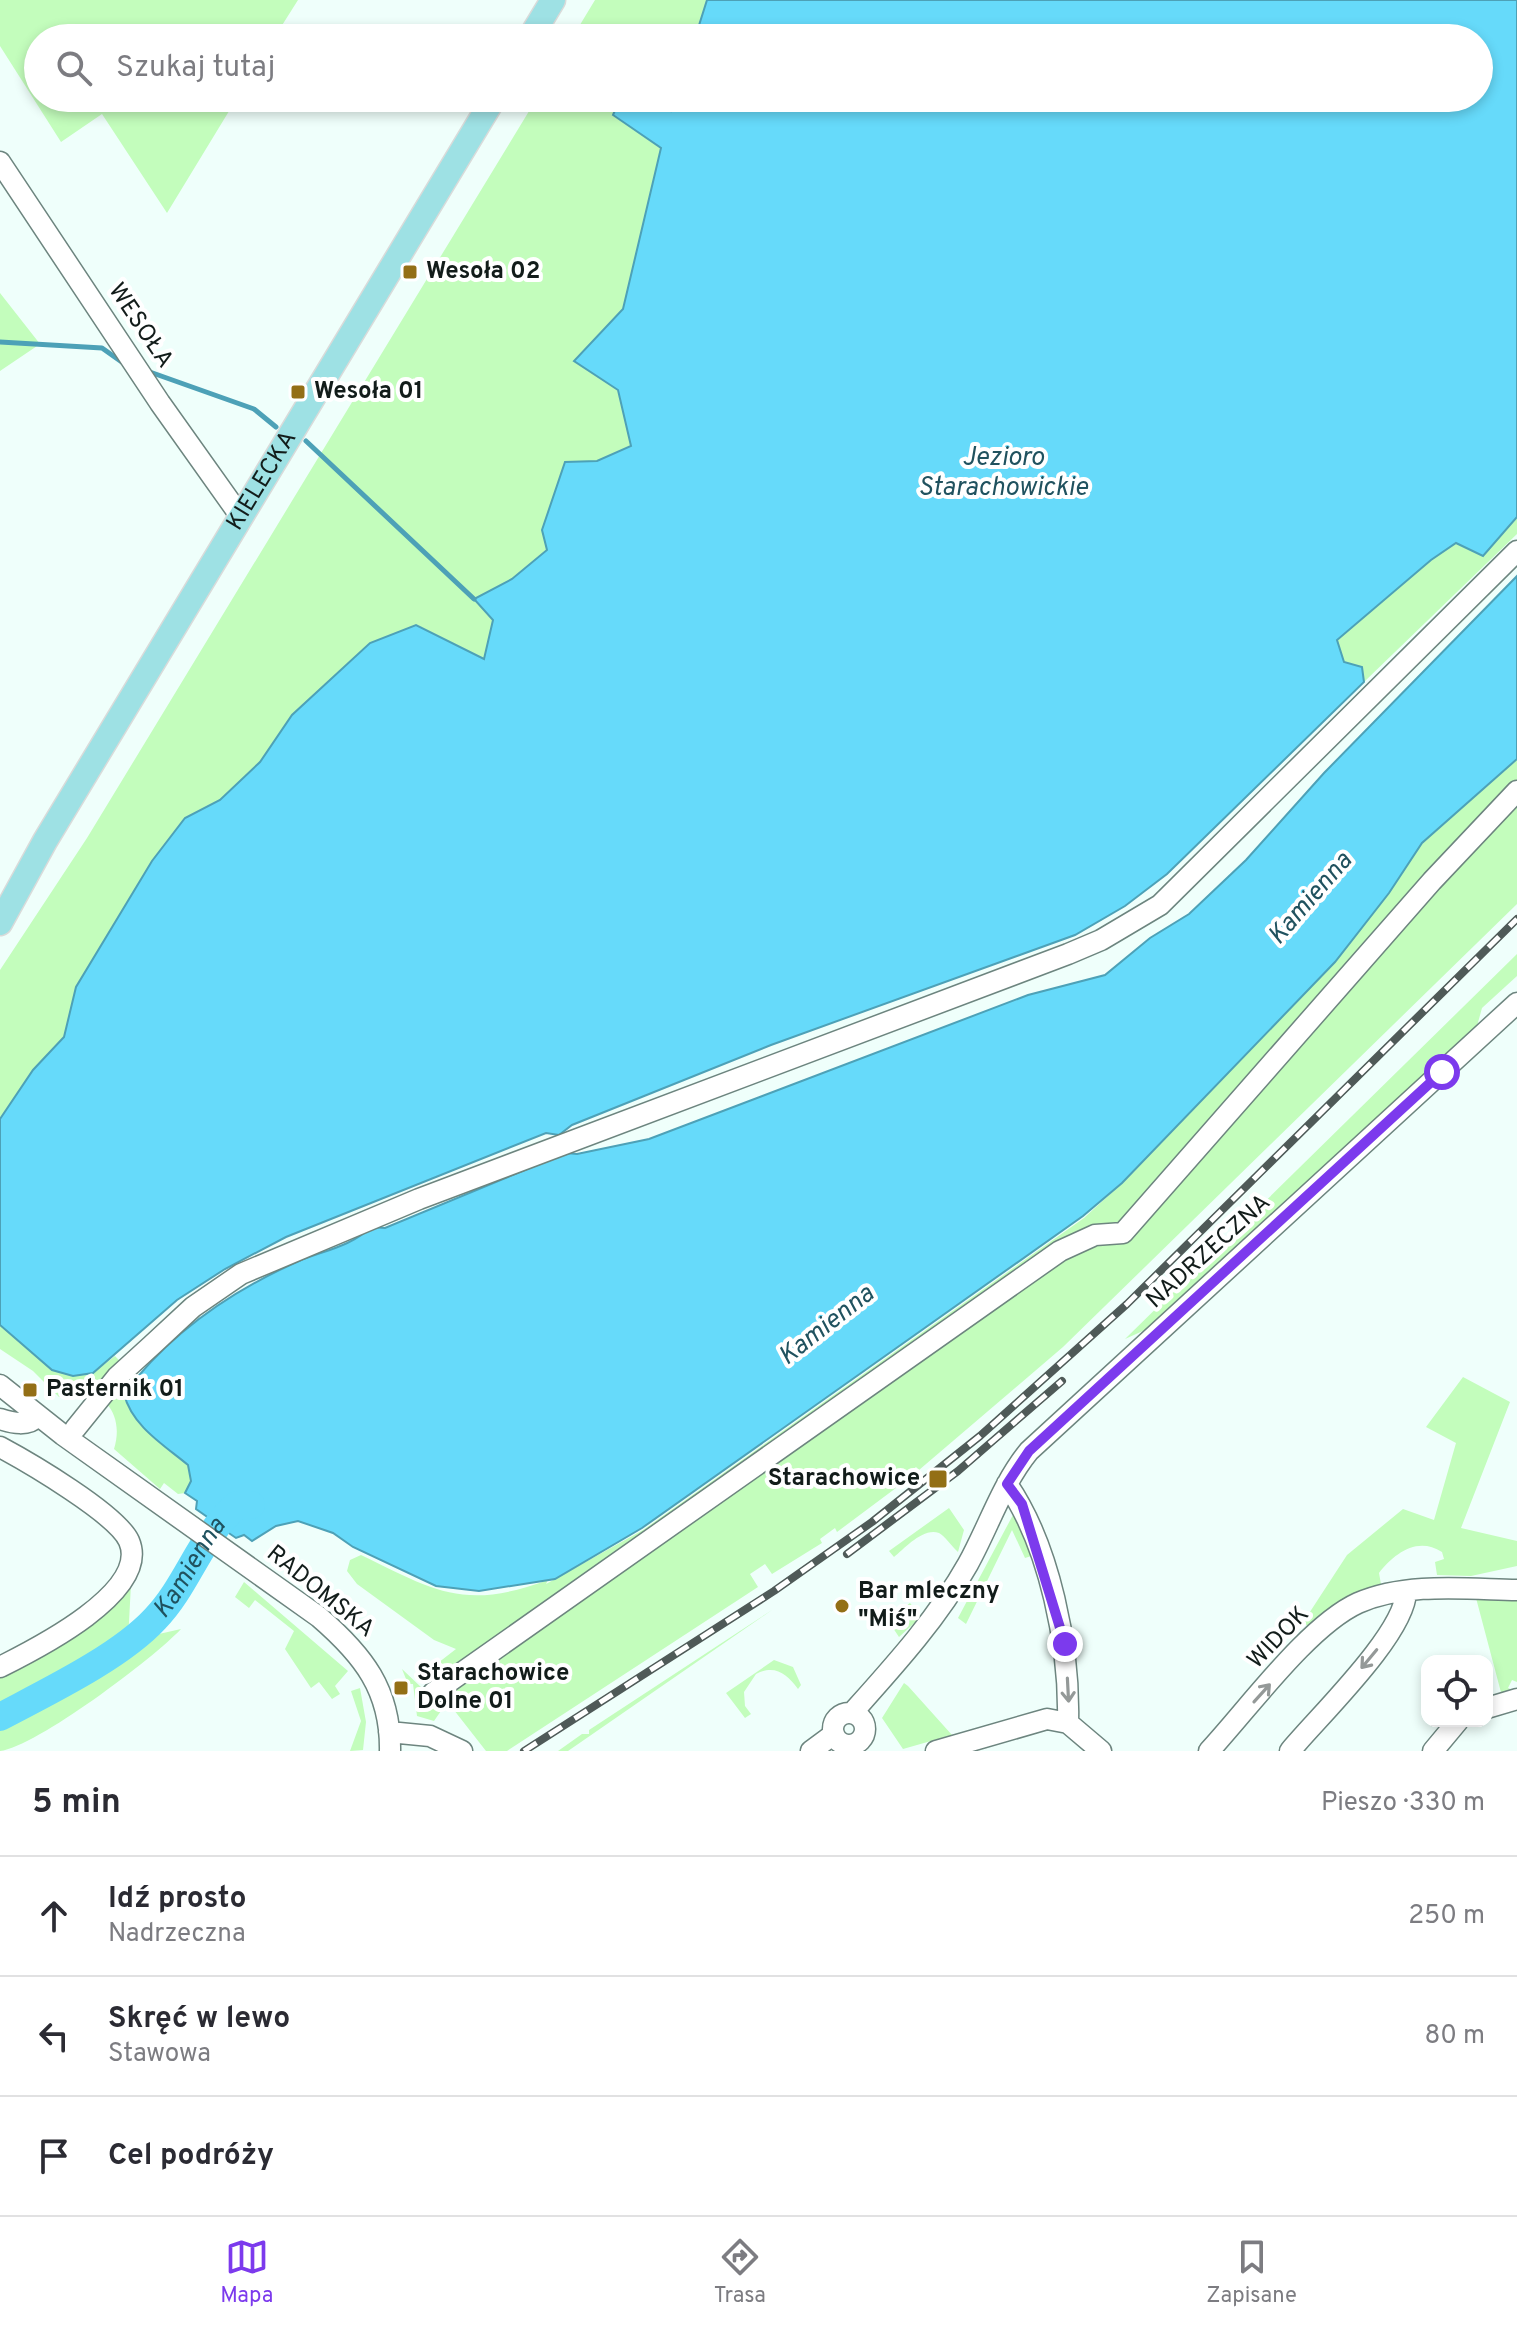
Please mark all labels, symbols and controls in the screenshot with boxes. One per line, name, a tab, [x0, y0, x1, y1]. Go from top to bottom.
search box	[24, 24, 1493, 112]
icon: search	[52, 46, 96, 90]
text: Szukaj tutaj	[116, 50, 275, 87]
place label: Wesoła 02	[426, 257, 540, 287]
marker: Wesoła 02	[401, 263, 419, 281]
street label: WESOŁA	[101, 278, 179, 374]
place label: Wesoła 01	[314, 377, 423, 407]
marker: Wesoła 01	[289, 383, 307, 401]
street label: KIELECKA	[221, 426, 304, 536]
water label: Jezioro Starachowickie	[918, 442, 1088, 505]
water label: Kamienna	[1262, 845, 1361, 952]
route start	[1424, 1054, 1460, 1090]
street label: NADRZECZNA	[1141, 1188, 1277, 1316]
water label: Kamienna	[773, 1278, 882, 1374]
place label: Pasternik 01	[46, 1375, 184, 1405]
marker: Pasternik 01	[21, 1381, 39, 1399]
place label: Starachowice	[768, 1464, 920, 1494]
marker: Starachowice	[927, 1468, 949, 1490]
water label: Kamienna	[146, 1511, 234, 1625]
street label: RADOMSKA	[260, 1539, 380, 1645]
place label: Bar mleczny "Miś"	[858, 1577, 1000, 1635]
marker: Bar mleczny "Miś"	[833, 1597, 851, 1615]
street label: WIDOK	[1242, 1600, 1316, 1676]
route end	[1047, 1626, 1083, 1662]
one-way arrow	[1360, 1648, 1378, 1669]
map controls	[1421, 1655, 1493, 1727]
button: locate	[1421, 1655, 1493, 1727]
place label: Starachowice Dolne 01	[417, 1659, 569, 1717]
one-way arrow	[1060, 1676, 1075, 1703]
marker: Starachowice Dolne 01	[392, 1679, 410, 1697]
one-way arrow	[1252, 1684, 1270, 1704]
text: 5 min	[32, 1782, 121, 1825]
text: Pieszo · 330 m	[1321, 1787, 1485, 1820]
text: Idź prosto	[108, 1881, 246, 1918]
icon: ahead	[32, 1894, 76, 1938]
text: 250 m	[1408, 1900, 1485, 1933]
text: Nadrzeczna	[108, 1918, 246, 1951]
text: Skręć w lewo	[108, 2001, 290, 2038]
icon: left	[32, 2014, 76, 2058]
text: 80 m	[1425, 2020, 1485, 2053]
text: Stawowa	[108, 2038, 211, 2071]
icon: arrive	[32, 2134, 76, 2178]
text: Cel podróży	[108, 2138, 274, 2175]
tab: Mapa	[220, 2235, 273, 2310]
tab: Trasa	[714, 2235, 766, 2310]
tab: Zapisane	[1206, 2235, 1297, 2310]

